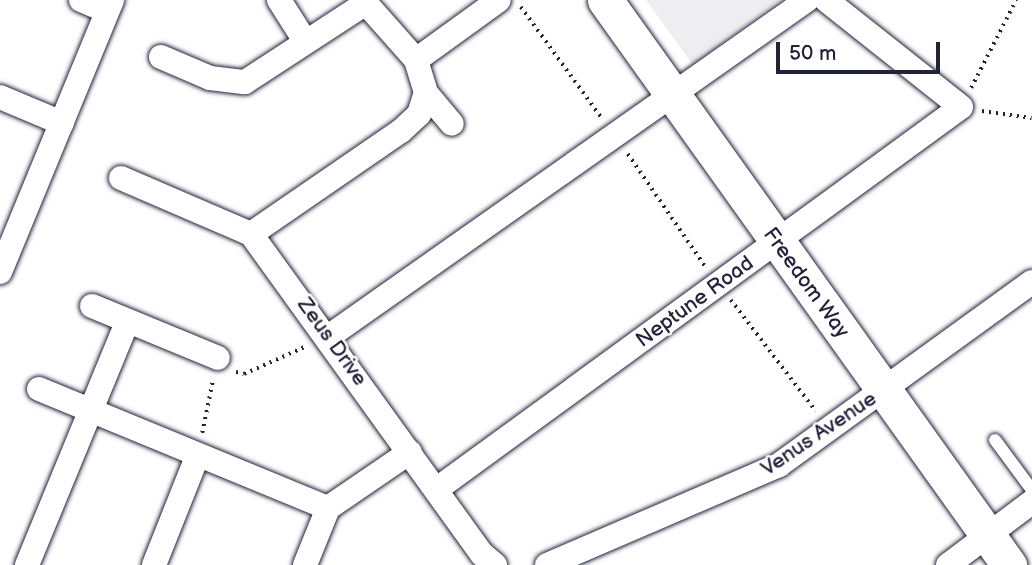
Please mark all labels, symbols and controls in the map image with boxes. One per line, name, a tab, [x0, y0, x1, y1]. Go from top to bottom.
scale bar	[780, 28, 944, 72]
text: 50 m	[789, 41, 836, 66]
street label: Freedom Way	[757, 223, 855, 343]
street label: Neptune Road	[631, 251, 759, 353]
street label: Zeus Drive	[292, 293, 372, 391]
street label: Venus Avenue	[757, 386, 881, 482]

